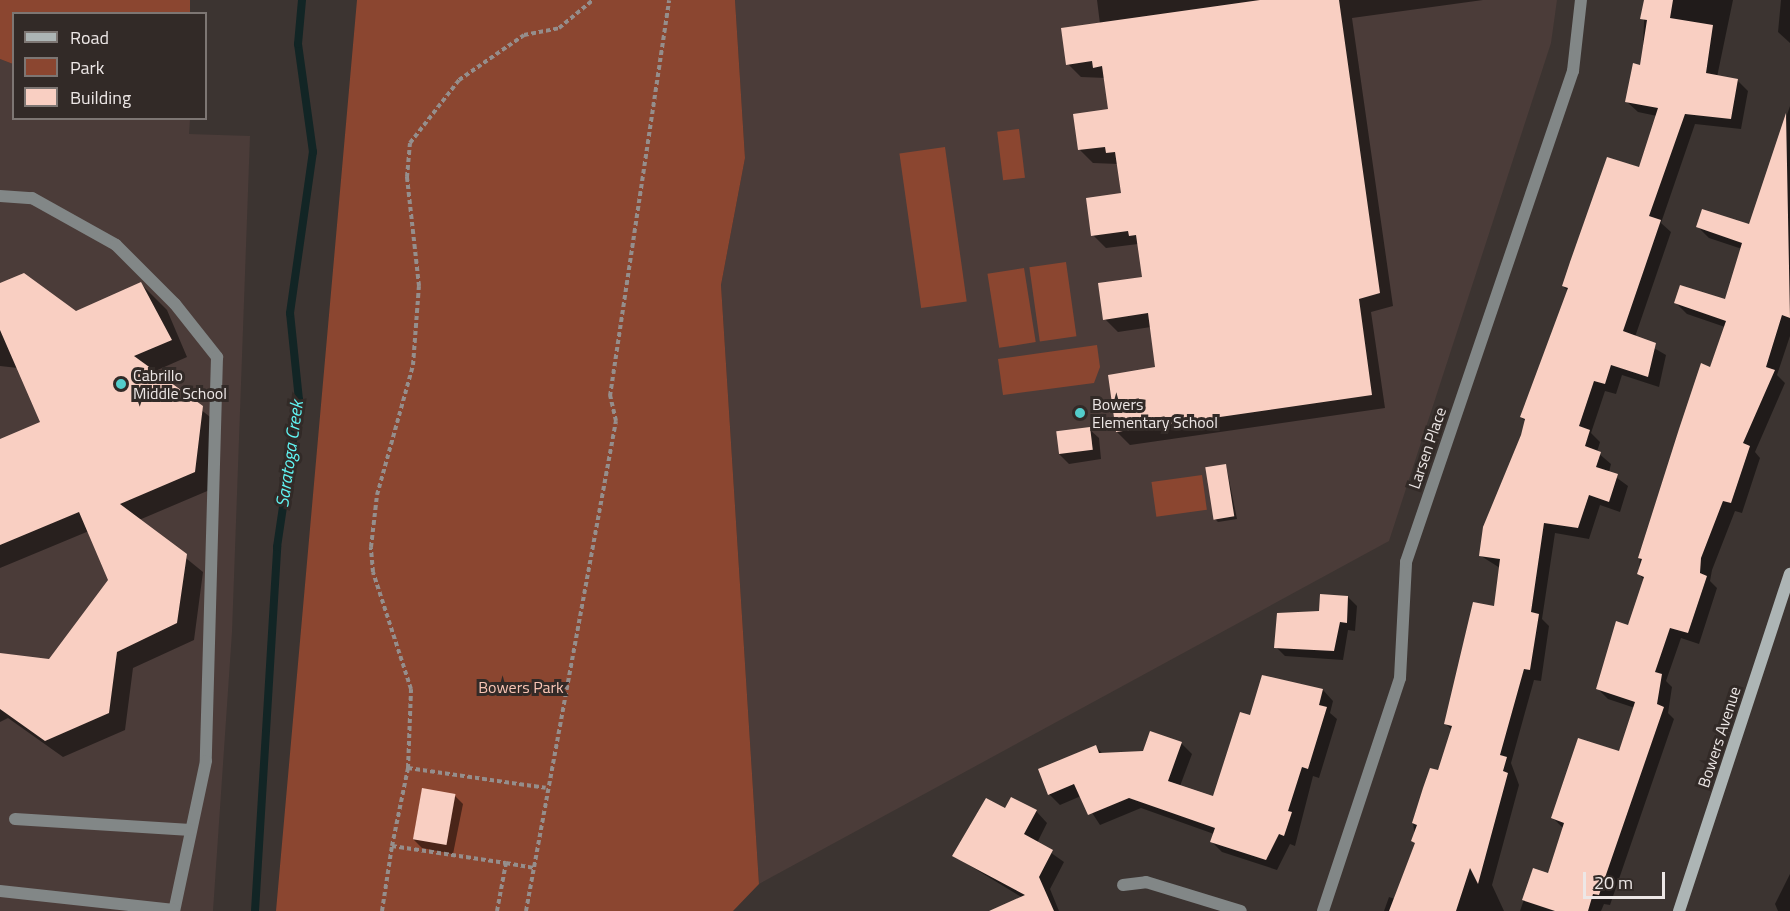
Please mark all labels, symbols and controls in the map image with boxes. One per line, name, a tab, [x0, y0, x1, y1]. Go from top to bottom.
legend	[12, 12, 207, 120]
text: Road	[70, 24, 109, 51]
text: Park	[70, 54, 104, 81]
text: Building	[70, 84, 131, 111]
place label: Cabrillo Middle School	[133, 365, 227, 403]
marker: Cabrillo Middle School	[114, 377, 128, 391]
place label: Bowers Elementary School	[1092, 394, 1218, 432]
water label: Saratoga Creek	[272, 399, 308, 509]
street label: Larsen Place	[1404, 405, 1450, 491]
marker: Bowers Elementary School	[1073, 406, 1087, 420]
park label: Bowers Park	[478, 677, 564, 697]
street label: Bowers Avenue	[1694, 684, 1744, 790]
scale bar	[1586, 860, 1668, 898]
text: 20 m	[1594, 869, 1633, 896]

